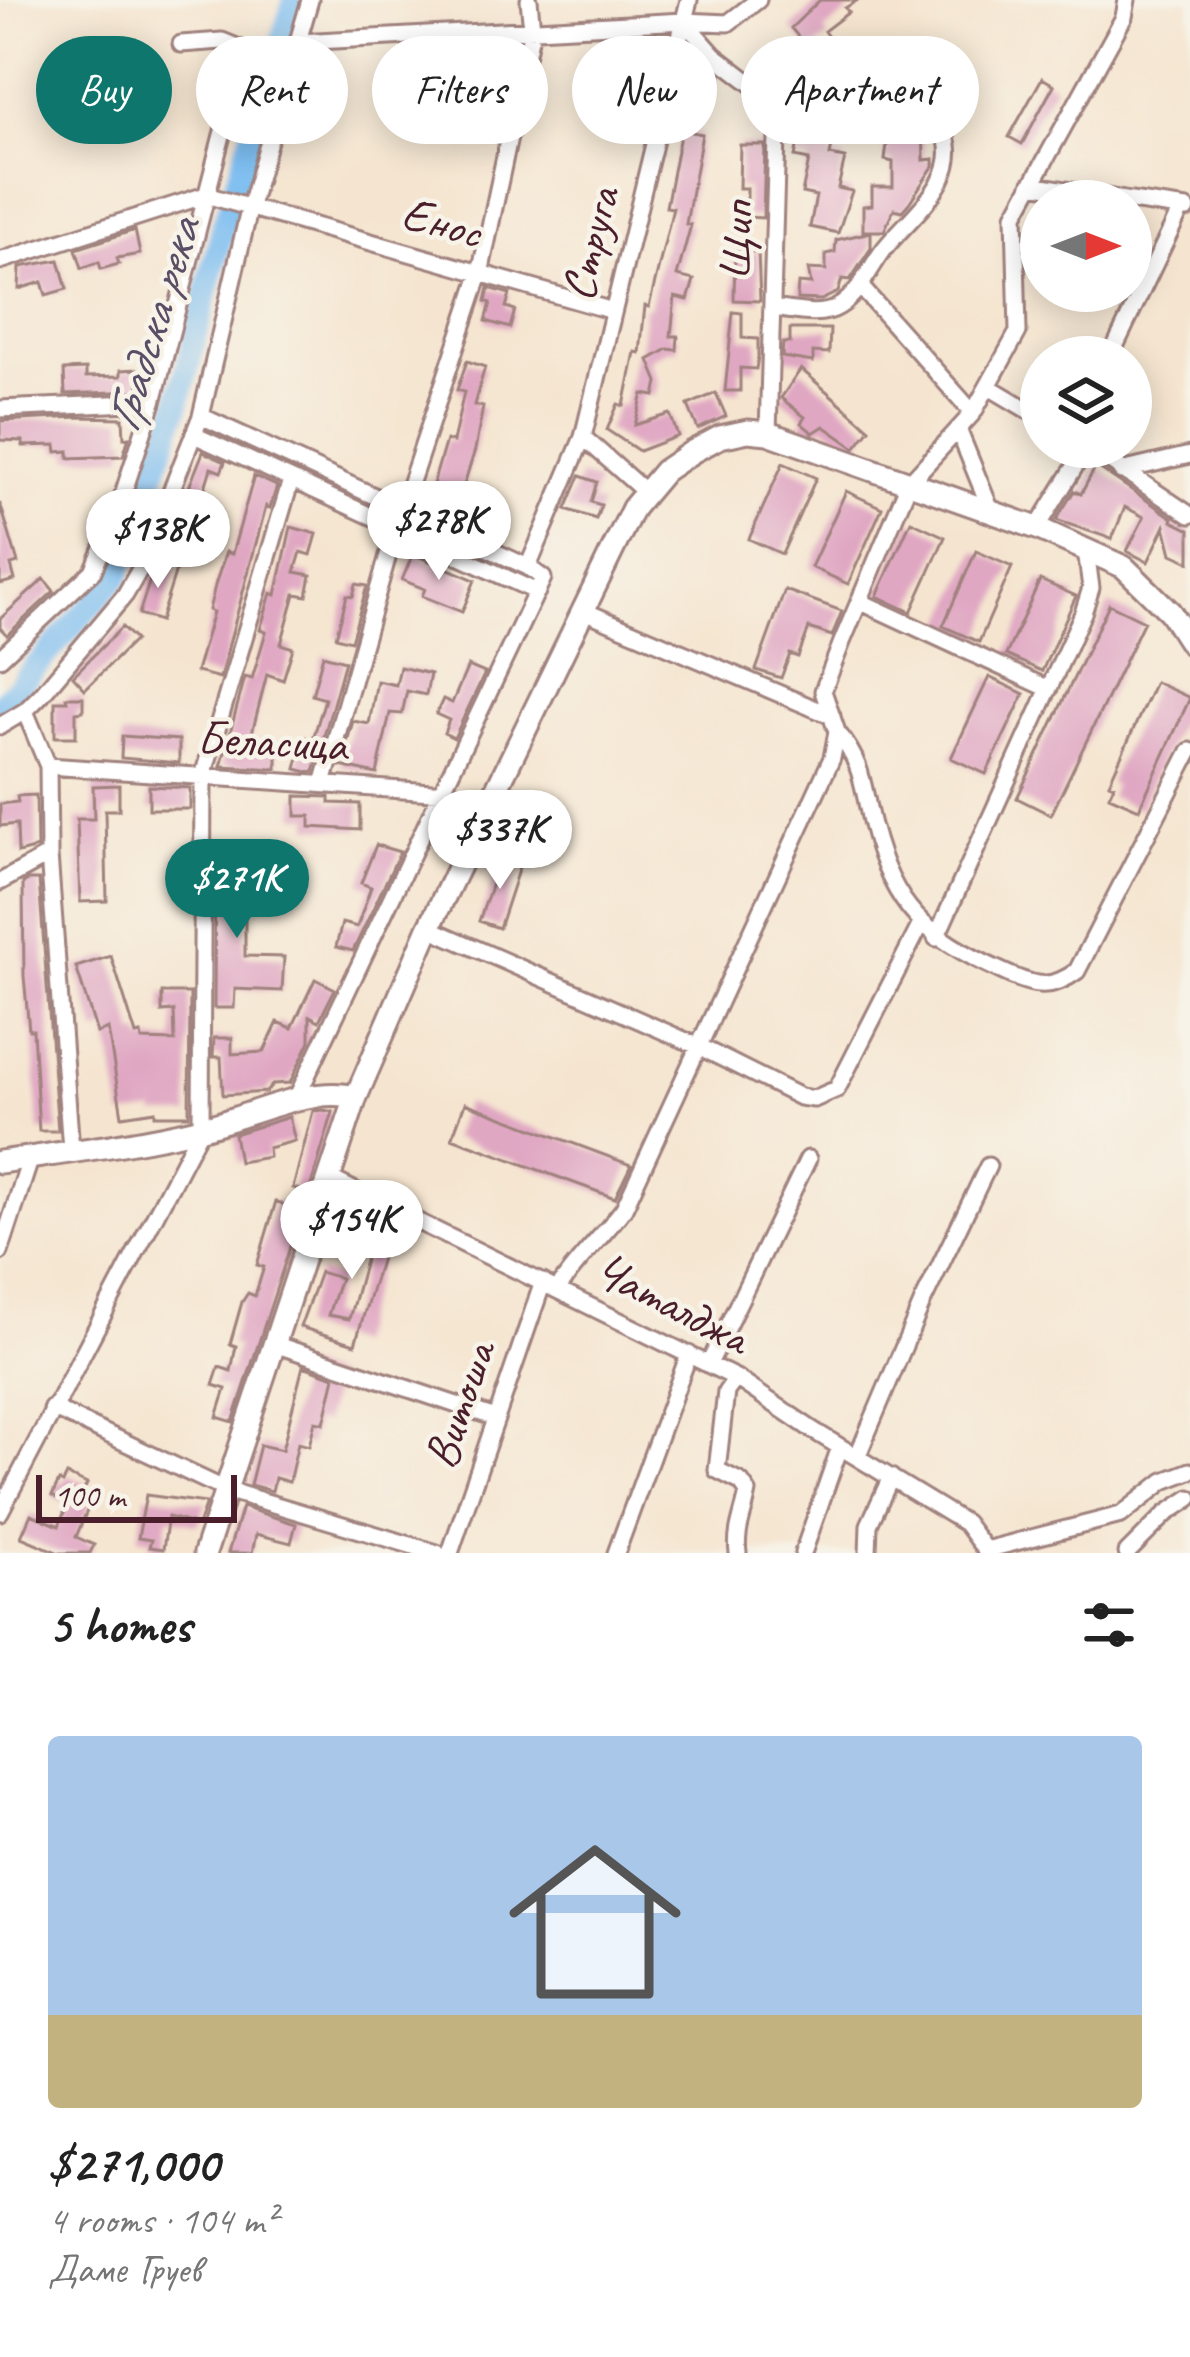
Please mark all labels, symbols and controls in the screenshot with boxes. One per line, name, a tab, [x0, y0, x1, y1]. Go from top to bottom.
chip: Buy	[36, 36, 172, 144]
chip: Rent	[196, 36, 348, 144]
chip: Filters	[372, 36, 548, 144]
chip: New	[572, 36, 717, 144]
chip: Apartment	[741, 36, 979, 144]
street label: Струга	[547, 179, 634, 307]
north arrow	[1020, 180, 1152, 312]
map controls	[1020, 180, 1152, 468]
street label: Енос	[395, 182, 491, 262]
street label: Щип	[704, 198, 766, 280]
water label: Градска река	[89, 207, 216, 439]
button: layers	[1020, 336, 1152, 468]
pin: $278K	[355, 481, 523, 583]
pin: $138K	[74, 489, 242, 591]
text: $278K	[394, 495, 484, 544]
text: $138K	[113, 503, 203, 552]
street label: Беласица	[196, 707, 351, 775]
pin: $337K	[416, 790, 584, 892]
text: $337K	[455, 804, 545, 853]
pin: $271K	[153, 839, 321, 941]
text: $271K	[192, 853, 282, 902]
pin: $154K	[268, 1180, 436, 1282]
text: $154K	[307, 1194, 397, 1243]
street label: Чаталджа	[585, 1239, 763, 1369]
street label: Витоша	[410, 1330, 510, 1476]
scale bar	[36, 1469, 237, 1522]
text: 100 m	[54, 1475, 125, 1517]
icon: filters	[1076, 1592, 1142, 1658]
text: 5 homes	[48, 1593, 191, 1657]
icon: home	[487, 1814, 703, 2030]
text: $271,000	[48, 2132, 219, 2196]
text: 4 rooms · 104 m²	[48, 2196, 276, 2245]
text: Даме Груев	[48, 2245, 201, 2294]

